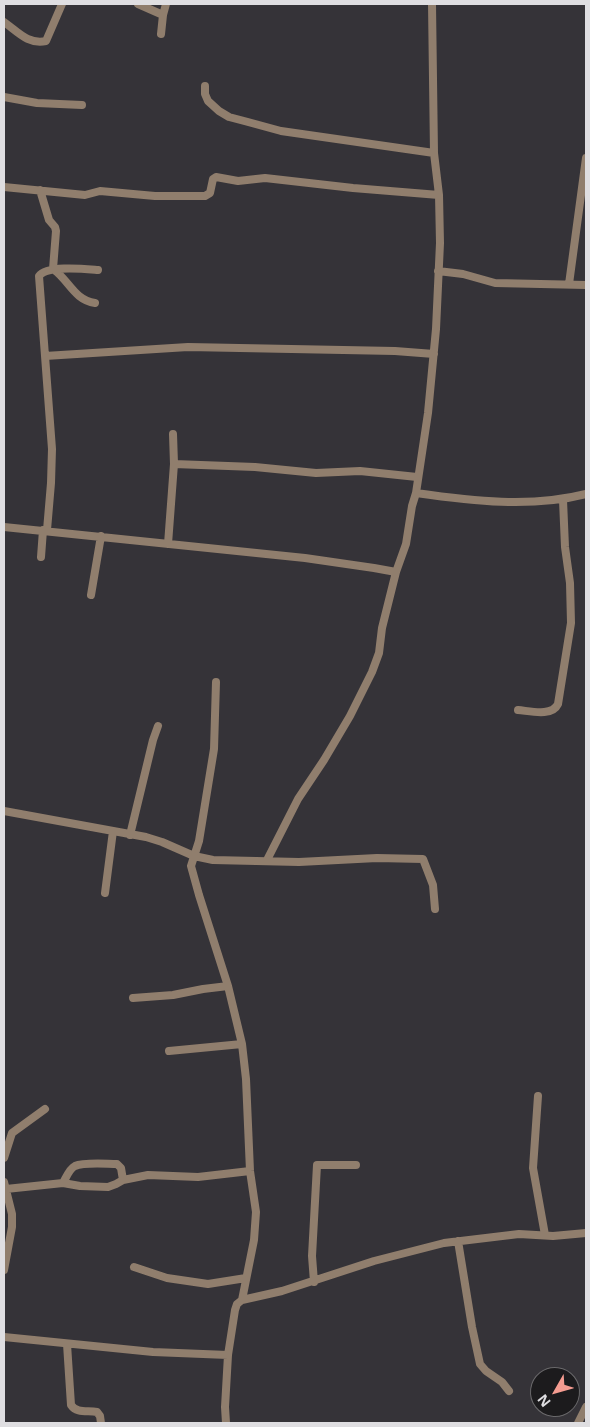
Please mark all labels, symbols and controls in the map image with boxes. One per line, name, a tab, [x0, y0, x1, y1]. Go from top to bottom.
north arrow	[530, 1367, 580, 1417]
text: N	[533, 1391, 555, 1411]

